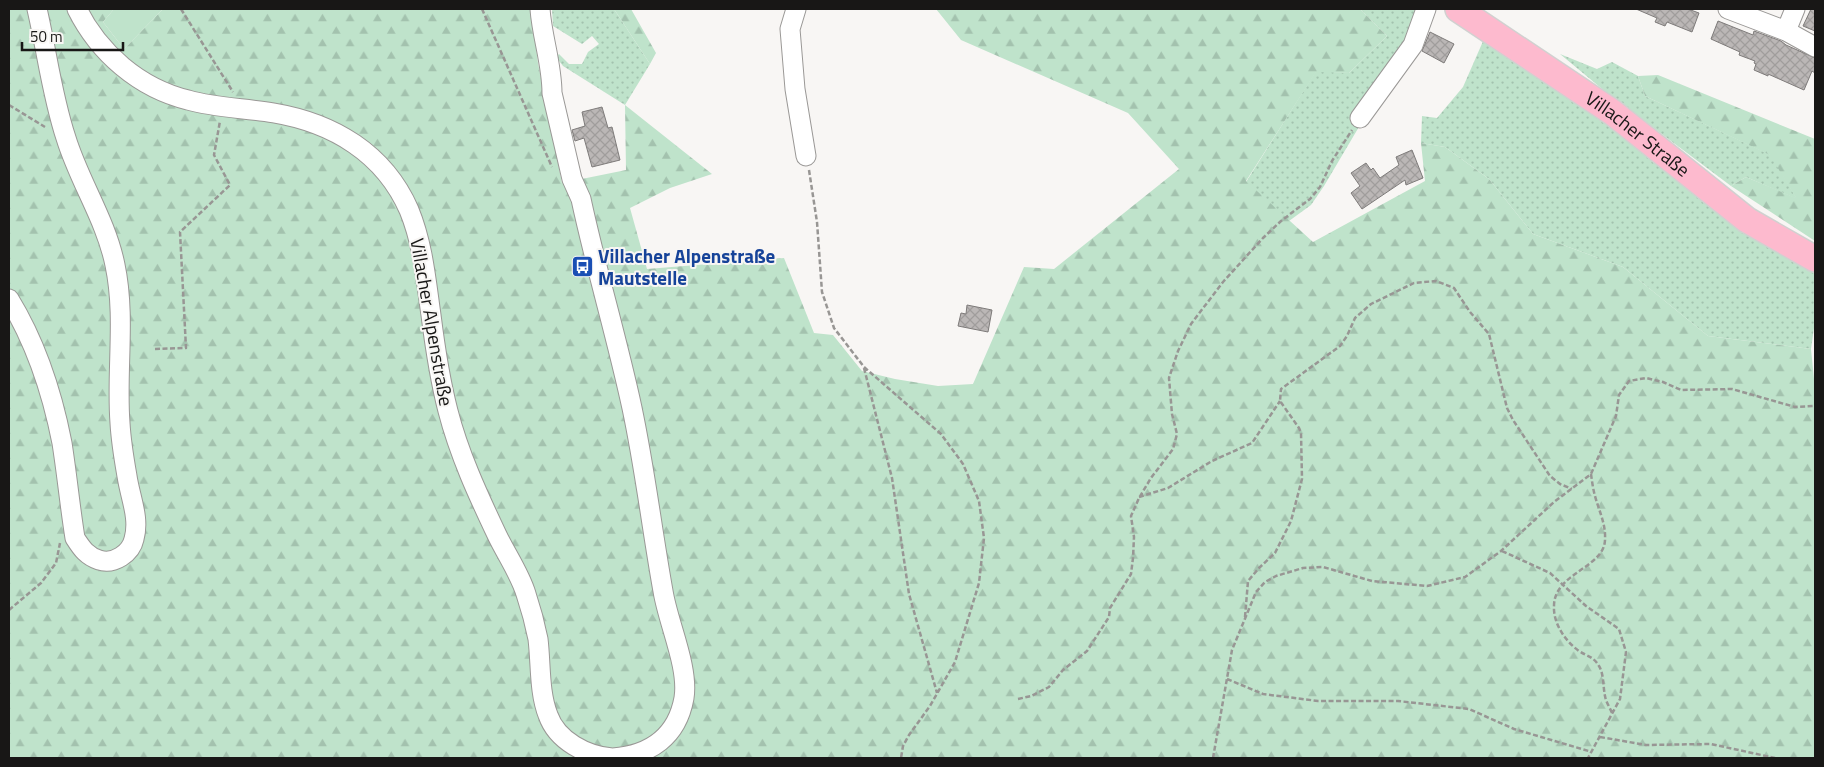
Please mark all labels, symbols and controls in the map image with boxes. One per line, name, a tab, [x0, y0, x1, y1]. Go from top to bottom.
scale bar	[22, 20, 124, 52]
text: 50 m	[30, 25, 63, 48]
street label: Villacher Straße	[1580, 83, 1697, 183]
street label: Villacher Alpenstraße	[403, 236, 462, 408]
place label: Villacher Alpenstraße Mautstelle	[598, 241, 776, 292]
bus stop icon: Villacher Alpenstraße Mautstelle	[570, 255, 594, 279]

